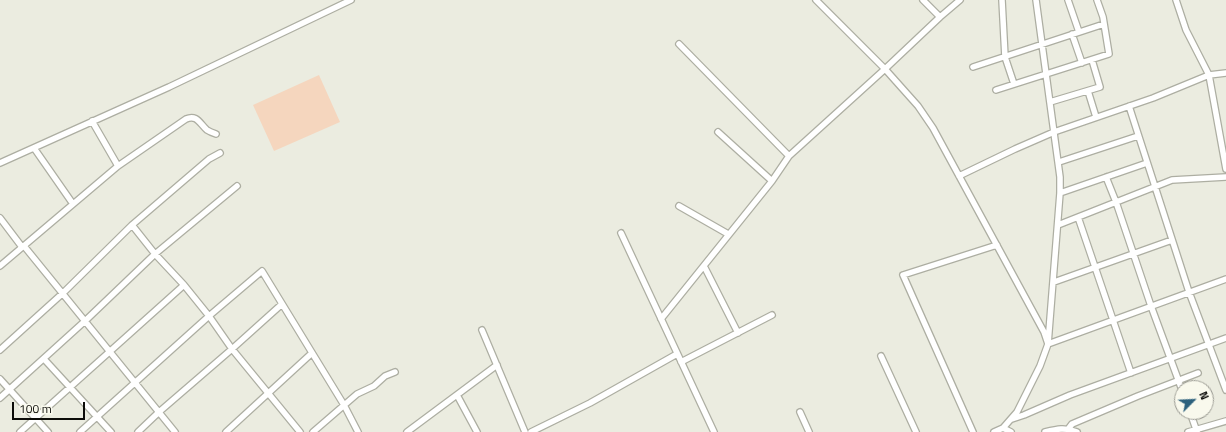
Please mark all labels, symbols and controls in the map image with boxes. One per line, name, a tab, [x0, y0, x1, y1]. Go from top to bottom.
north arrow	[1174, 380, 1214, 420]
text: N	[1195, 389, 1213, 402]
scale bar	[14, 394, 87, 420]
text: 100 m	[19, 399, 52, 418]

